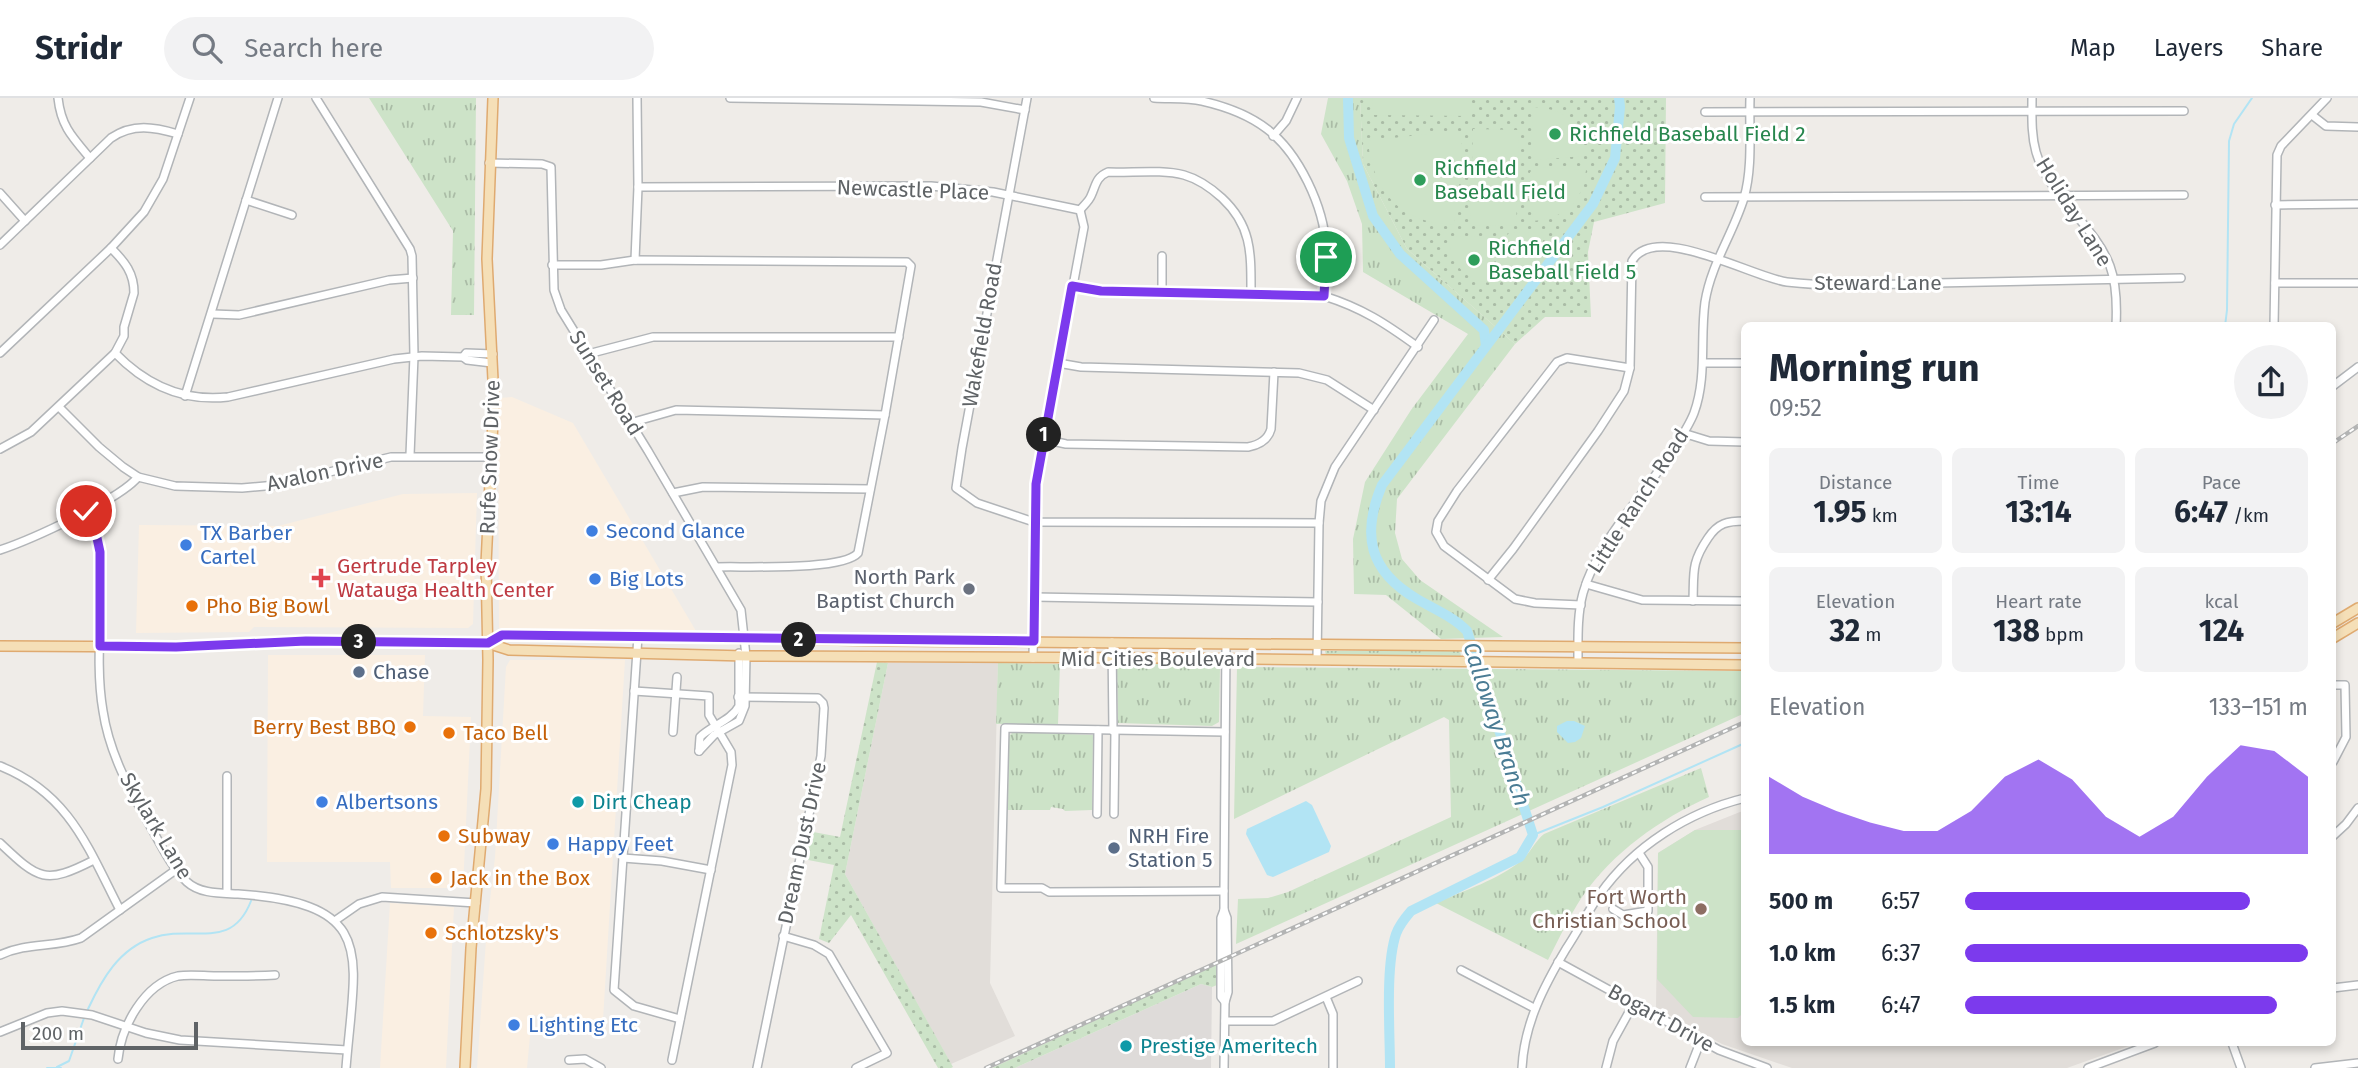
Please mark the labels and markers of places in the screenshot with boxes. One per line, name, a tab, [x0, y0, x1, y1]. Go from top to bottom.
place label: Richfield Baseball Field 2	[1569, 121, 1806, 147]
marker: Richfield Baseball Field 2	[1547, 126, 1563, 142]
place label: Richfield Baseball Field	[1434, 155, 1566, 205]
marker: Richfield Baseball Field	[1412, 172, 1428, 188]
pin	[1296, 227, 1356, 287]
place label: Richfield Baseball Field 5	[1488, 235, 1636, 285]
marker: Richfield Baseball Field 5	[1466, 252, 1482, 268]
pin: 1	[1026, 418, 1062, 452]
pin	[56, 481, 116, 541]
place label: Second Glance	[606, 518, 745, 544]
place label: TX Barber Cartel	[200, 520, 292, 570]
marker: Second Glance	[584, 523, 600, 539]
marker: TX Barber Cartel	[178, 537, 194, 553]
place label: Gertrude Tarpley Watauga Health Center	[337, 553, 554, 603]
place label: North Park Baptist Church	[816, 564, 955, 614]
place label: Big Lots	[609, 566, 684, 592]
marker: Gertrude Tarpley Watauga Health Center	[311, 568, 331, 588]
marker: Big Lots	[587, 571, 603, 587]
marker: North Park Baptist Church	[961, 581, 977, 597]
place label: Pho Big Bowl	[206, 593, 329, 619]
marker: Pho Big Bowl	[184, 598, 200, 614]
pin: 2	[782, 622, 816, 658]
pin: 3	[342, 624, 376, 660]
place label: Chase	[373, 659, 429, 685]
marker: Chase	[351, 664, 367, 680]
place label: Berry Best BBQ	[252, 714, 396, 740]
marker: Berry Best BBQ	[402, 719, 418, 735]
place label: Taco Bell	[463, 720, 548, 746]
marker: Taco Bell	[441, 725, 457, 741]
place label: Albertsons	[336, 789, 438, 815]
place label: Dirt Cheap	[592, 789, 692, 815]
marker: Albertsons	[314, 794, 330, 810]
marker: Dirt Cheap	[570, 794, 586, 810]
place label: Subway	[458, 823, 531, 849]
place label: NRH Fire Station 5	[1128, 823, 1212, 873]
marker: Subway	[436, 828, 452, 844]
place label: Happy Feet	[567, 831, 674, 857]
marker: Happy Feet	[545, 836, 561, 852]
marker: NRH Fire Station 5	[1106, 840, 1122, 856]
place label: Jack in the Box	[450, 865, 591, 891]
marker: Jack in the Box	[428, 870, 444, 886]
place label: Fort Worth Christian School	[1532, 884, 1687, 934]
marker: Fort Worth Christian School	[1693, 901, 1709, 917]
place label: Schlotzsky's	[445, 920, 559, 946]
marker: Schlotzsky's	[423, 925, 439, 941]
place label: Lighting Etc	[528, 1012, 638, 1038]
marker: Lighting Etc	[506, 1017, 522, 1033]
place label: Prestige Ameritech	[1140, 1033, 1318, 1059]
marker: Prestige Ameritech	[1118, 1038, 1134, 1054]

